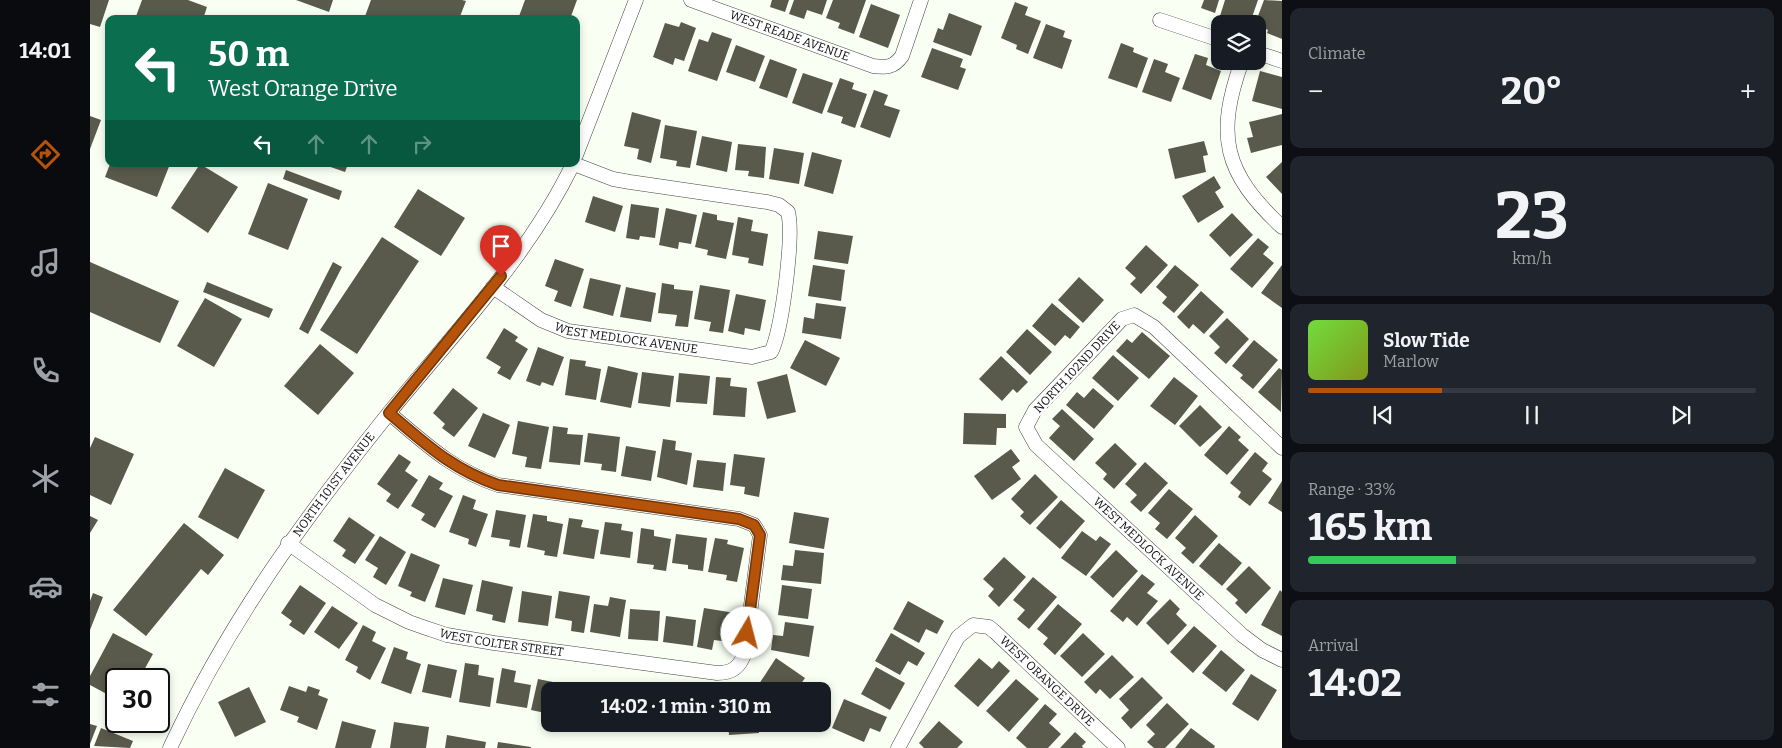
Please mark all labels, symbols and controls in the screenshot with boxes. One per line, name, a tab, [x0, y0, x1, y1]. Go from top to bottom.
street label: WEST READE AVENUE	[728, 8, 851, 64]
map controls	[1211, 15, 1266, 70]
button: layers	[1211, 15, 1266, 70]
text: 50 m	[208, 33, 289, 75]
icon: left	[125, 35, 190, 100]
text: 14:01	[19, 37, 71, 64]
text: Climate	[1308, 44, 1366, 63]
text: 20°	[1501, 68, 1563, 114]
text: West Orange Drive	[208, 75, 398, 102]
text: −	[1308, 75, 1323, 108]
text: +	[1740, 75, 1756, 108]
icon: left	[249, 130, 277, 158]
icon: ahead	[302, 130, 330, 158]
icon: ahead	[355, 130, 383, 158]
icon: right	[408, 130, 436, 158]
icon: directions	[28, 137, 63, 172]
text: 23	[1495, 177, 1569, 255]
pin	[480, 225, 522, 276]
icon: arrive	[487, 232, 515, 260]
icon: music	[28, 245, 63, 280]
text: km/h	[1512, 249, 1552, 268]
street label: NORTH 102ND DRIVE	[1031, 318, 1123, 416]
street label: WEST MEDLOCK AVENUE	[552, 319, 699, 356]
text: Slow Tide	[1383, 329, 1470, 352]
text: Marlow	[1383, 352, 1439, 371]
icon: phone	[28, 353, 63, 388]
icon: previous	[1369, 401, 1397, 429]
icon: pause	[1518, 401, 1546, 429]
icon: next	[1667, 401, 1695, 429]
street label: NORTH 101ST AVENUE	[290, 430, 378, 539]
icon: climate	[28, 461, 63, 496]
text: Range · 33%	[1308, 480, 1396, 499]
street label: WEST MEDLOCK AVENUE	[1091, 495, 1207, 603]
text: 165 km	[1308, 504, 1432, 550]
icon: car	[28, 569, 63, 604]
position arrow	[720, 606, 772, 658]
street label: WEST COLTER STREET	[437, 626, 564, 659]
street label: WEST ORANGE DRIVE	[997, 633, 1097, 729]
text: Arrival	[1308, 636, 1359, 655]
text: 14:02	[1308, 660, 1402, 706]
speed limit sign: 30	[105, 668, 170, 733]
icon: filters	[28, 677, 63, 712]
text: 14:02 · 1 min · 310 m	[601, 695, 771, 718]

